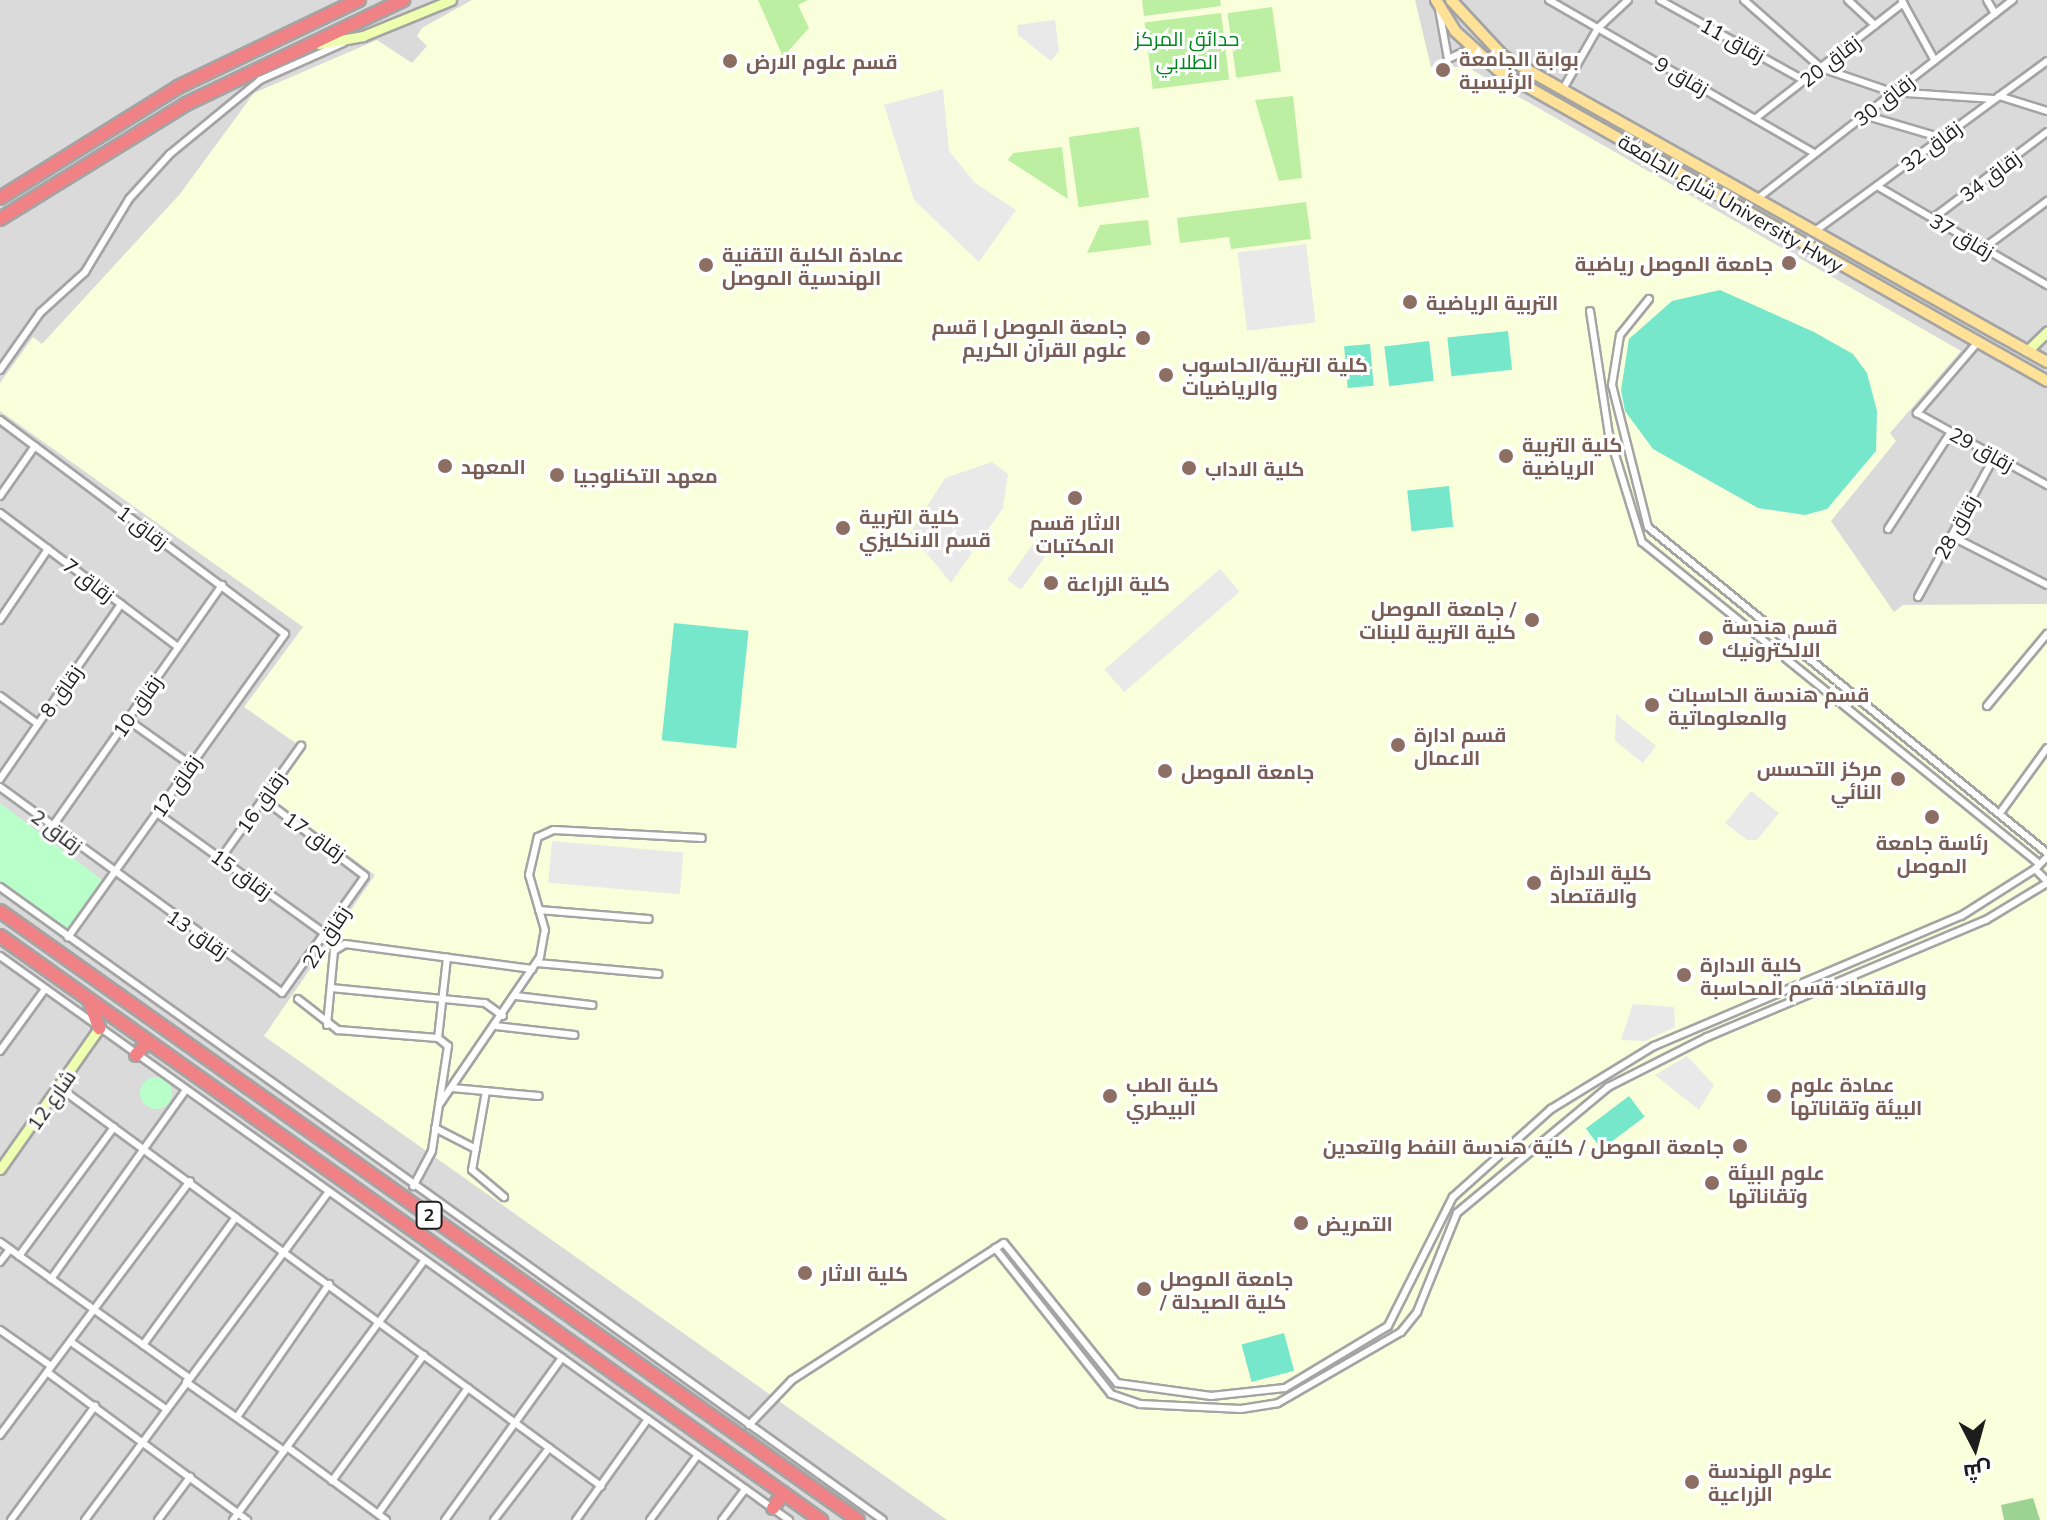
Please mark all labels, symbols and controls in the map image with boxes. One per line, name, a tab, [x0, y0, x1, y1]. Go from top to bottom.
street label: زقاق 11	[1697, 13, 1769, 67]
park label: حدائق المركز الطلابي	[1135, 27, 1239, 74]
street label: زقاق 20	[1795, 30, 1865, 92]
place label: بوابة الجامعة الرئيسية	[1459, 46, 1579, 93]
place label: قسم علوم الارض	[746, 49, 898, 73]
street label: زقاق 9	[1651, 51, 1713, 101]
marker: قسم علوم الارض	[721, 52, 739, 70]
marker: بوابة الجامعة الرئيسية	[1434, 61, 1452, 79]
street label: زقاق 30	[1849, 69, 1919, 131]
street label: زقاق 32	[1896, 115, 1966, 177]
street label: شارع الجامعة University Hwy	[1614, 129, 1848, 277]
street label: زقاق 34	[1955, 145, 2025, 207]
street label: زقاق 37	[1926, 208, 1998, 264]
place label: عمادة الكلية التقنية الهندسية الموصل	[722, 242, 904, 289]
place label: جامعة الموصل رياضية	[1575, 251, 1773, 275]
marker: جامعة الموصل رياضية	[1780, 254, 1798, 272]
marker: عمادة الكلية التقنية الهندسية الموصل	[697, 256, 715, 274]
place label: التربية الرياضية	[1426, 290, 1558, 314]
marker: التربية الرياضية	[1401, 293, 1419, 311]
place label: جامعة الموصل | قسم علوم القرآن الكريم	[932, 314, 1127, 361]
marker: جامعة الموصل | قسم علوم القرآن الكريم	[1134, 329, 1152, 347]
place label: كلية التربية/الحاسوب والرياضيات	[1182, 352, 1368, 399]
marker: كلية التربية/الحاسوب والرياضيات	[1157, 366, 1175, 384]
street label: زقاق 29	[1946, 422, 2018, 476]
place label: كلية التربية الرياضية	[1522, 432, 1623, 479]
marker: كلية التربية الرياضية	[1497, 447, 1515, 465]
place label: المعهد	[461, 454, 526, 478]
place label: كلية الاداب	[1205, 456, 1304, 480]
marker: المعهد	[436, 457, 454, 475]
marker: كلية الاداب	[1180, 459, 1198, 477]
place label: معهد التكنلوجيا	[573, 463, 718, 487]
marker: معهد التكنلوجيا	[548, 466, 566, 484]
marker: الاثار قسم المكتبات	[1066, 489, 1084, 507]
street label: زقاق 28	[1929, 491, 1983, 563]
street label: زقاق 1	[113, 500, 173, 554]
place label: كلية التربية قسم الانكليزي	[859, 504, 991, 551]
place label: الاثار قسم المكتبات	[1029, 510, 1121, 557]
marker: كلية التربية قسم الانكليزي	[834, 519, 852, 537]
street label: زقاق 7	[59, 553, 119, 607]
place label: كلية الزراعة	[1067, 571, 1170, 595]
marker: كلية الزراعة	[1042, 574, 1060, 592]
place label: جامعة الموصل / كلية التربية للبنات	[1359, 596, 1516, 643]
marker: جامعة الموصل / كلية التربية للبنات	[1523, 611, 1541, 629]
place label: قسم هندسة الالكترونيك	[1722, 614, 1838, 661]
marker: قسم هندسة الالكترونيك	[1697, 629, 1715, 647]
street label: زقاق 8	[35, 660, 87, 722]
street label: زقاق 10	[107, 671, 167, 741]
place label: قسم هندسة الحاسبات والمعلوماتية	[1668, 682, 1869, 729]
marker: قسم هندسة الحاسبات والمعلوماتية	[1643, 696, 1661, 714]
place label: قسم ادارة الاعمال	[1414, 722, 1506, 769]
marker: قسم ادارة الاعمال	[1389, 736, 1407, 754]
street label: زقاق 12	[146, 751, 206, 821]
place label: مركز التحسس النائي	[1757, 756, 1882, 803]
place label: جامعة الموصل	[1181, 759, 1314, 783]
marker: جامعة الموصل	[1156, 762, 1174, 780]
street label: زقاق 16	[231, 767, 291, 837]
marker: مركز التحسس النائي	[1889, 770, 1907, 788]
street label: زقاق 2	[27, 804, 87, 858]
street label: زقاق 17	[280, 806, 350, 866]
marker: رئاسة جامعة الموصل	[1923, 808, 1941, 826]
place label: رئاسة جامعة الموصل	[1876, 830, 1988, 877]
street label: زقاق 15	[207, 844, 277, 904]
place label: كلية الادارة والاقتصاد	[1550, 860, 1652, 907]
marker: كلية الادارة والاقتصاد	[1525, 874, 1543, 892]
street label: زقاق 22	[297, 901, 355, 973]
street label: زقاق 13	[163, 904, 233, 964]
place label: كلية الادارة والاقتصاد قسم المحاسبة	[1700, 952, 1927, 999]
marker: كلية الادارة والاقتصاد قسم المحاسبة	[1675, 966, 1693, 984]
street label: شارع 12	[22, 1065, 80, 1135]
place label: كلية الطب البيطري	[1126, 1072, 1219, 1119]
place label: عمادة علوم البيئة وتقاناتها	[1790, 1072, 1922, 1119]
marker: كلية الطب البيطري	[1101, 1087, 1119, 1105]
marker: عمادة علوم البيئة وتقاناتها	[1765, 1087, 1783, 1105]
place label: جامعة الموصل / كلية هندسة النفط والتعدين	[1323, 1134, 1724, 1158]
marker: جامعة الموصل / كلية هندسة النفط والتعدين	[1731, 1137, 1749, 1155]
place label: علوم البيئة وتقاناتها	[1728, 1160, 1825, 1207]
marker: علوم البيئة وتقاناتها	[1703, 1174, 1721, 1192]
road number: 2	[415, 1201, 443, 1229]
place label: التمريض	[1317, 1211, 1393, 1235]
marker: التمريض	[1292, 1214, 1310, 1232]
place label: كلية الاثار	[821, 1261, 908, 1285]
marker: كلية الاثار	[796, 1264, 814, 1282]
place label: جامعة الموصل / كلية الصيدلة	[1160, 1266, 1293, 1313]
marker: جامعة الموصل / كلية الصيدلة	[1135, 1280, 1153, 1298]
north arrow	[1935, 1408, 2015, 1488]
text: ش	[1962, 1456, 1993, 1487]
place label: علوم الهندسة الزراعية	[1708, 1458, 1833, 1505]
marker: علوم الهندسة الزراعية	[1683, 1473, 1701, 1491]

